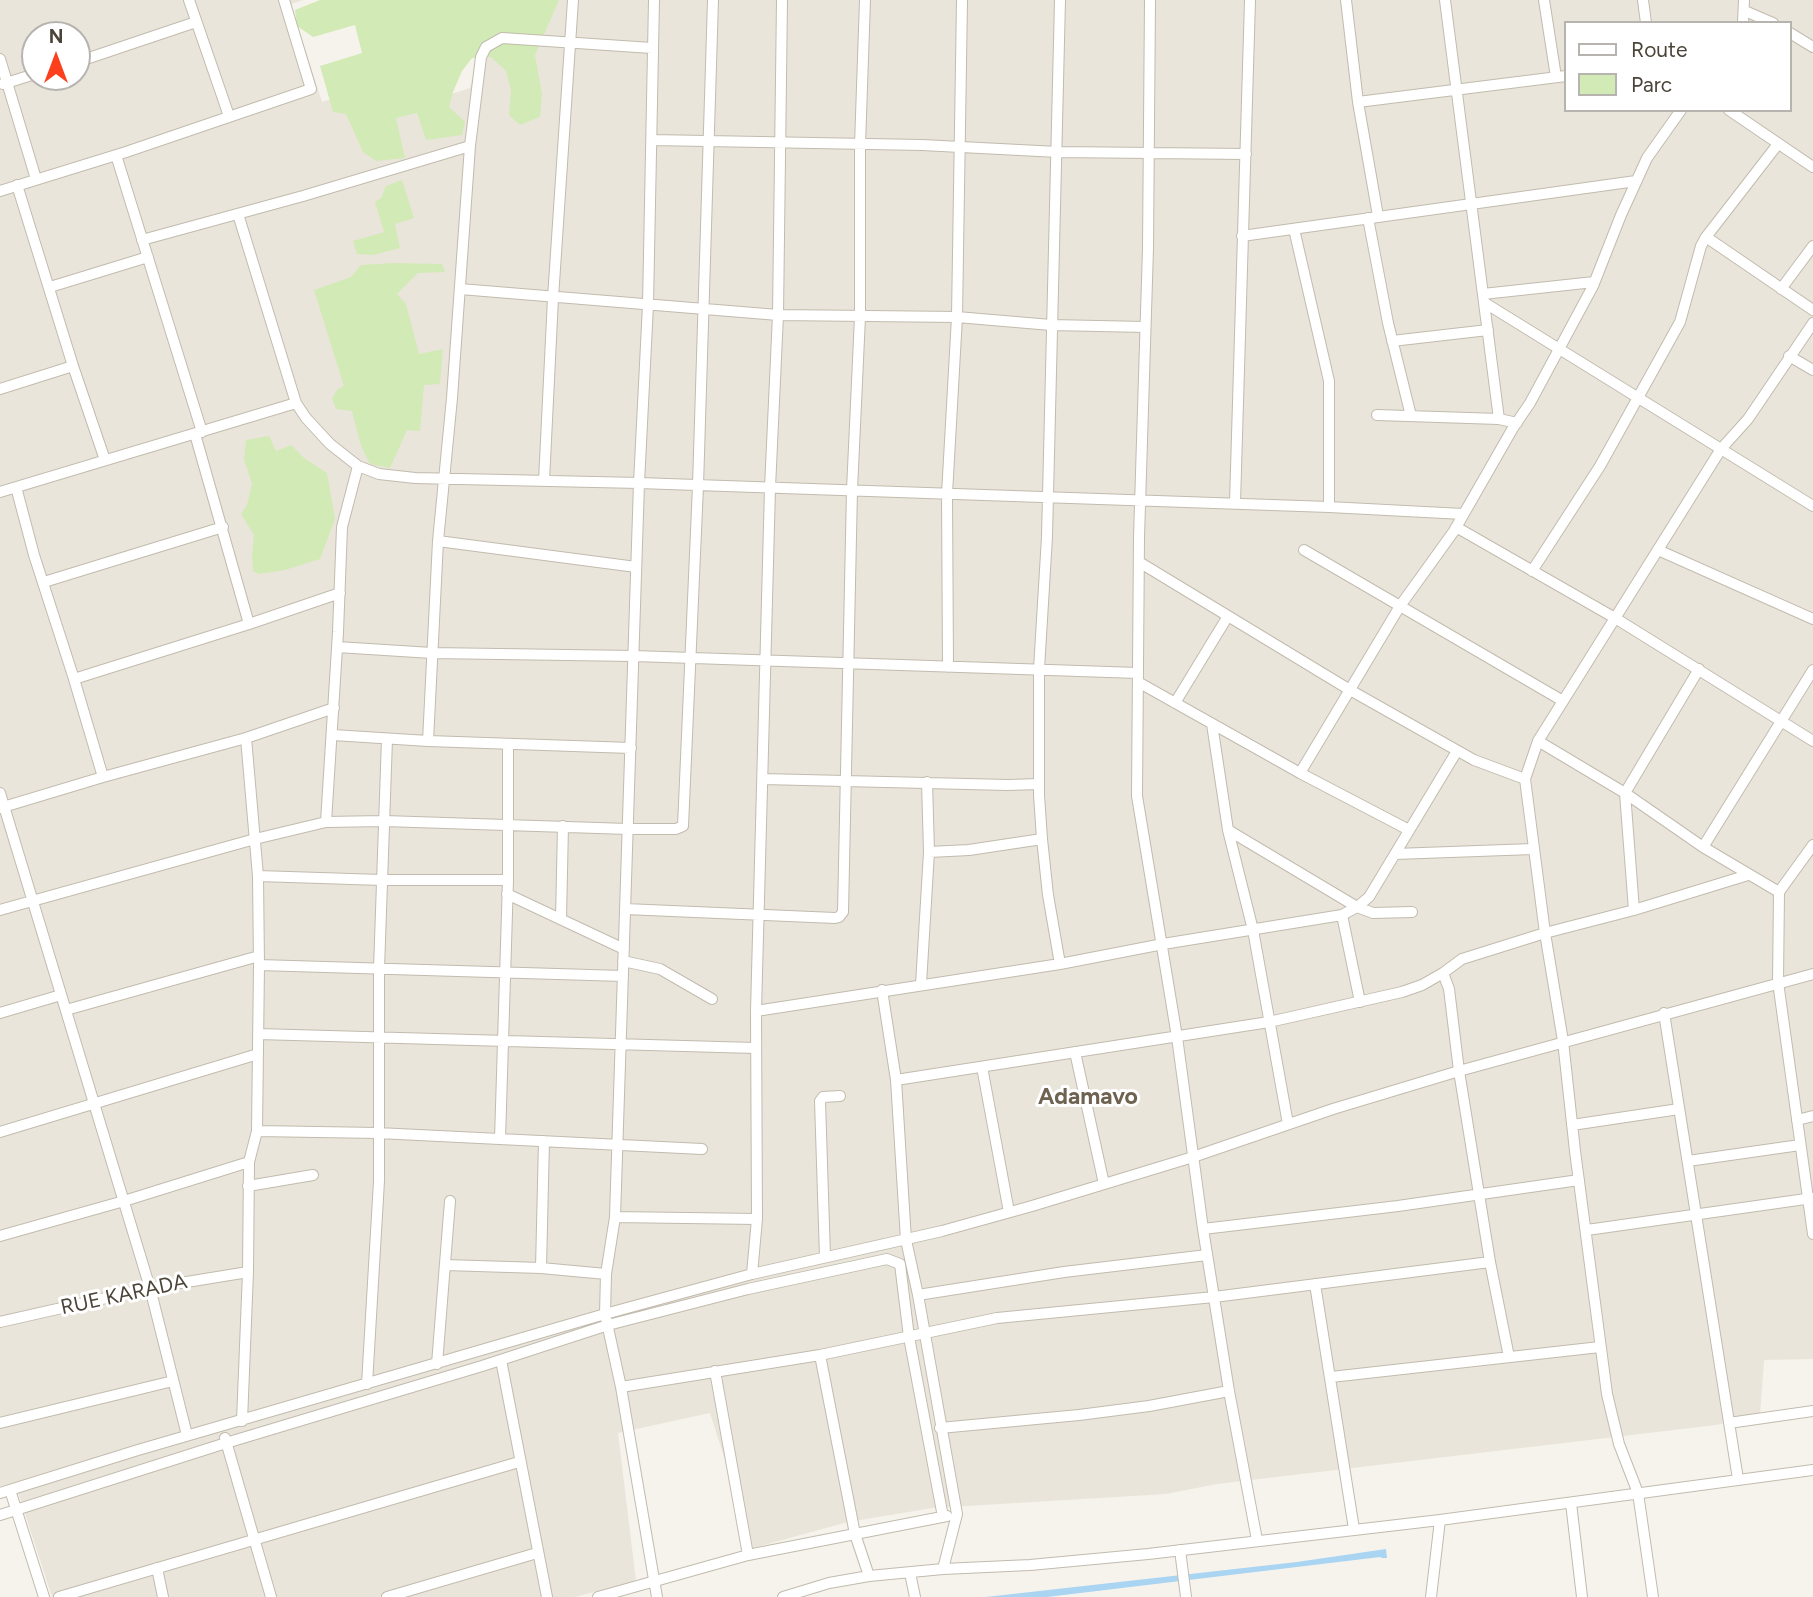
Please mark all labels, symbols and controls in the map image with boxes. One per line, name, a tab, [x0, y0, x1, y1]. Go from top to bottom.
north arrow	[21, 21, 91, 91]
legend	[1564, 21, 1792, 112]
text: N	[49, 25, 63, 48]
text: Route	[1631, 37, 1687, 62]
text: Parc	[1631, 72, 1672, 97]
district label: Adamavo	[1038, 1083, 1138, 1111]
street label: RUE KARADA	[58, 1269, 190, 1321]

